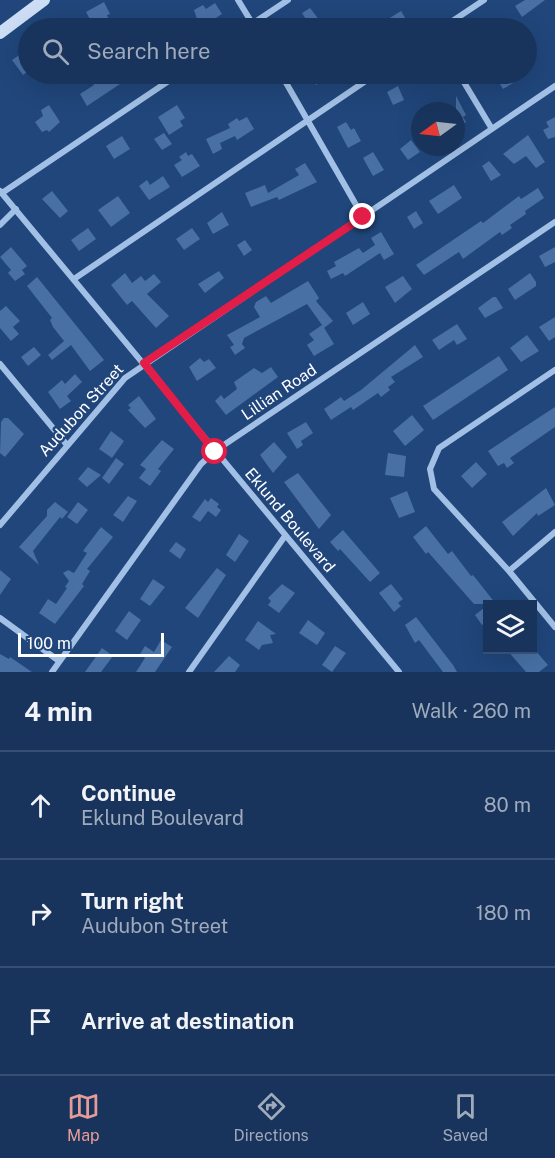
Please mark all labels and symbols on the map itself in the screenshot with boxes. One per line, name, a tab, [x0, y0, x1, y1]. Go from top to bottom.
north arrow	[411, 102, 465, 156]
route end	[349, 203, 375, 229]
street label: Audubon Street	[34, 360, 128, 460]
street label: Lillian Road	[238, 360, 320, 424]
route start	[201, 438, 227, 464]
street label: Eklund Boulevard	[241, 464, 339, 576]
scale bar	[18, 630, 164, 658]

